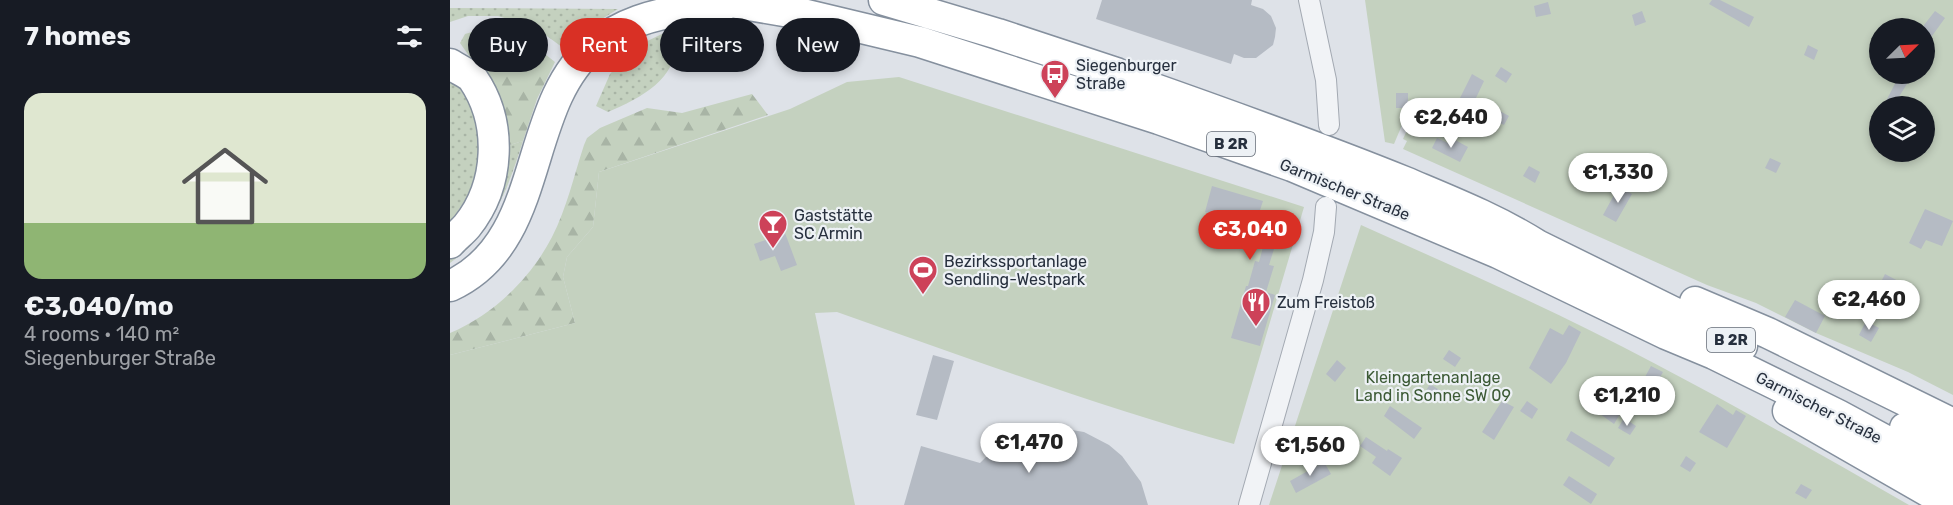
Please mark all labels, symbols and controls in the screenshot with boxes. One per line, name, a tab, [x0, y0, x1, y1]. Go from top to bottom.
chip: Buy	[468, 18, 548, 72]
chip: Rent	[560, 18, 648, 72]
chip: Filters	[660, 18, 764, 72]
chip: New	[776, 18, 860, 72]
north arrow	[1869, 18, 1935, 84]
map controls	[1869, 18, 1935, 162]
icon: filters	[393, 20, 426, 53]
text: 7 homes	[24, 21, 131, 52]
place label: Siegenburger Straße	[1076, 56, 1177, 93]
bus stop icon: Siegenburger Straße	[1039, 58, 1071, 100]
button: layers	[1869, 96, 1935, 162]
pin: €2,640	[1402, 98, 1500, 149]
text: €2,640	[1414, 105, 1488, 129]
icon: home	[171, 132, 279, 240]
road number: B 2R	[1207, 132, 1255, 156]
pin: €1,330	[1569, 153, 1667, 204]
street label: Garmischer Straße	[1277, 155, 1413, 224]
text: €1,330	[1582, 160, 1654, 184]
place label: Gaststätte SC Armin	[794, 206, 873, 243]
bar icon: Gaststätte SC Armin	[757, 208, 789, 250]
pin: €3,040	[1201, 210, 1299, 261]
text: €3,040	[1212, 217, 1288, 241]
place label: Bezirkssportanlage Sendling-Westpark	[944, 252, 1087, 289]
sports icon: Bezirkssportanlage Sendling-Westpark	[907, 254, 939, 296]
pin: €2,460	[1820, 280, 1918, 331]
restaurant icon: Zum Freistoß	[1240, 286, 1272, 328]
text: €2,460	[1832, 287, 1906, 311]
text: €3,040/mo	[24, 291, 174, 322]
place label: Zum Freistoß	[1277, 293, 1375, 312]
text: 4 rooms · 140 m²	[24, 322, 179, 346]
road number: B 2R	[1707, 328, 1755, 352]
text: Siegenburger Straße	[24, 346, 216, 370]
park label: Kleingartenanlage Land in Sonne SW 09	[1355, 368, 1511, 405]
street label: Garmischer Straße	[1753, 368, 1885, 447]
pin: €1,210	[1578, 376, 1676, 427]
text: €1,210	[1593, 383, 1661, 407]
pin: €1,470	[980, 423, 1078, 474]
pin: €1,560	[1261, 426, 1359, 477]
text: €1,470	[994, 430, 1064, 454]
text: €1,560	[1275, 433, 1345, 457]

